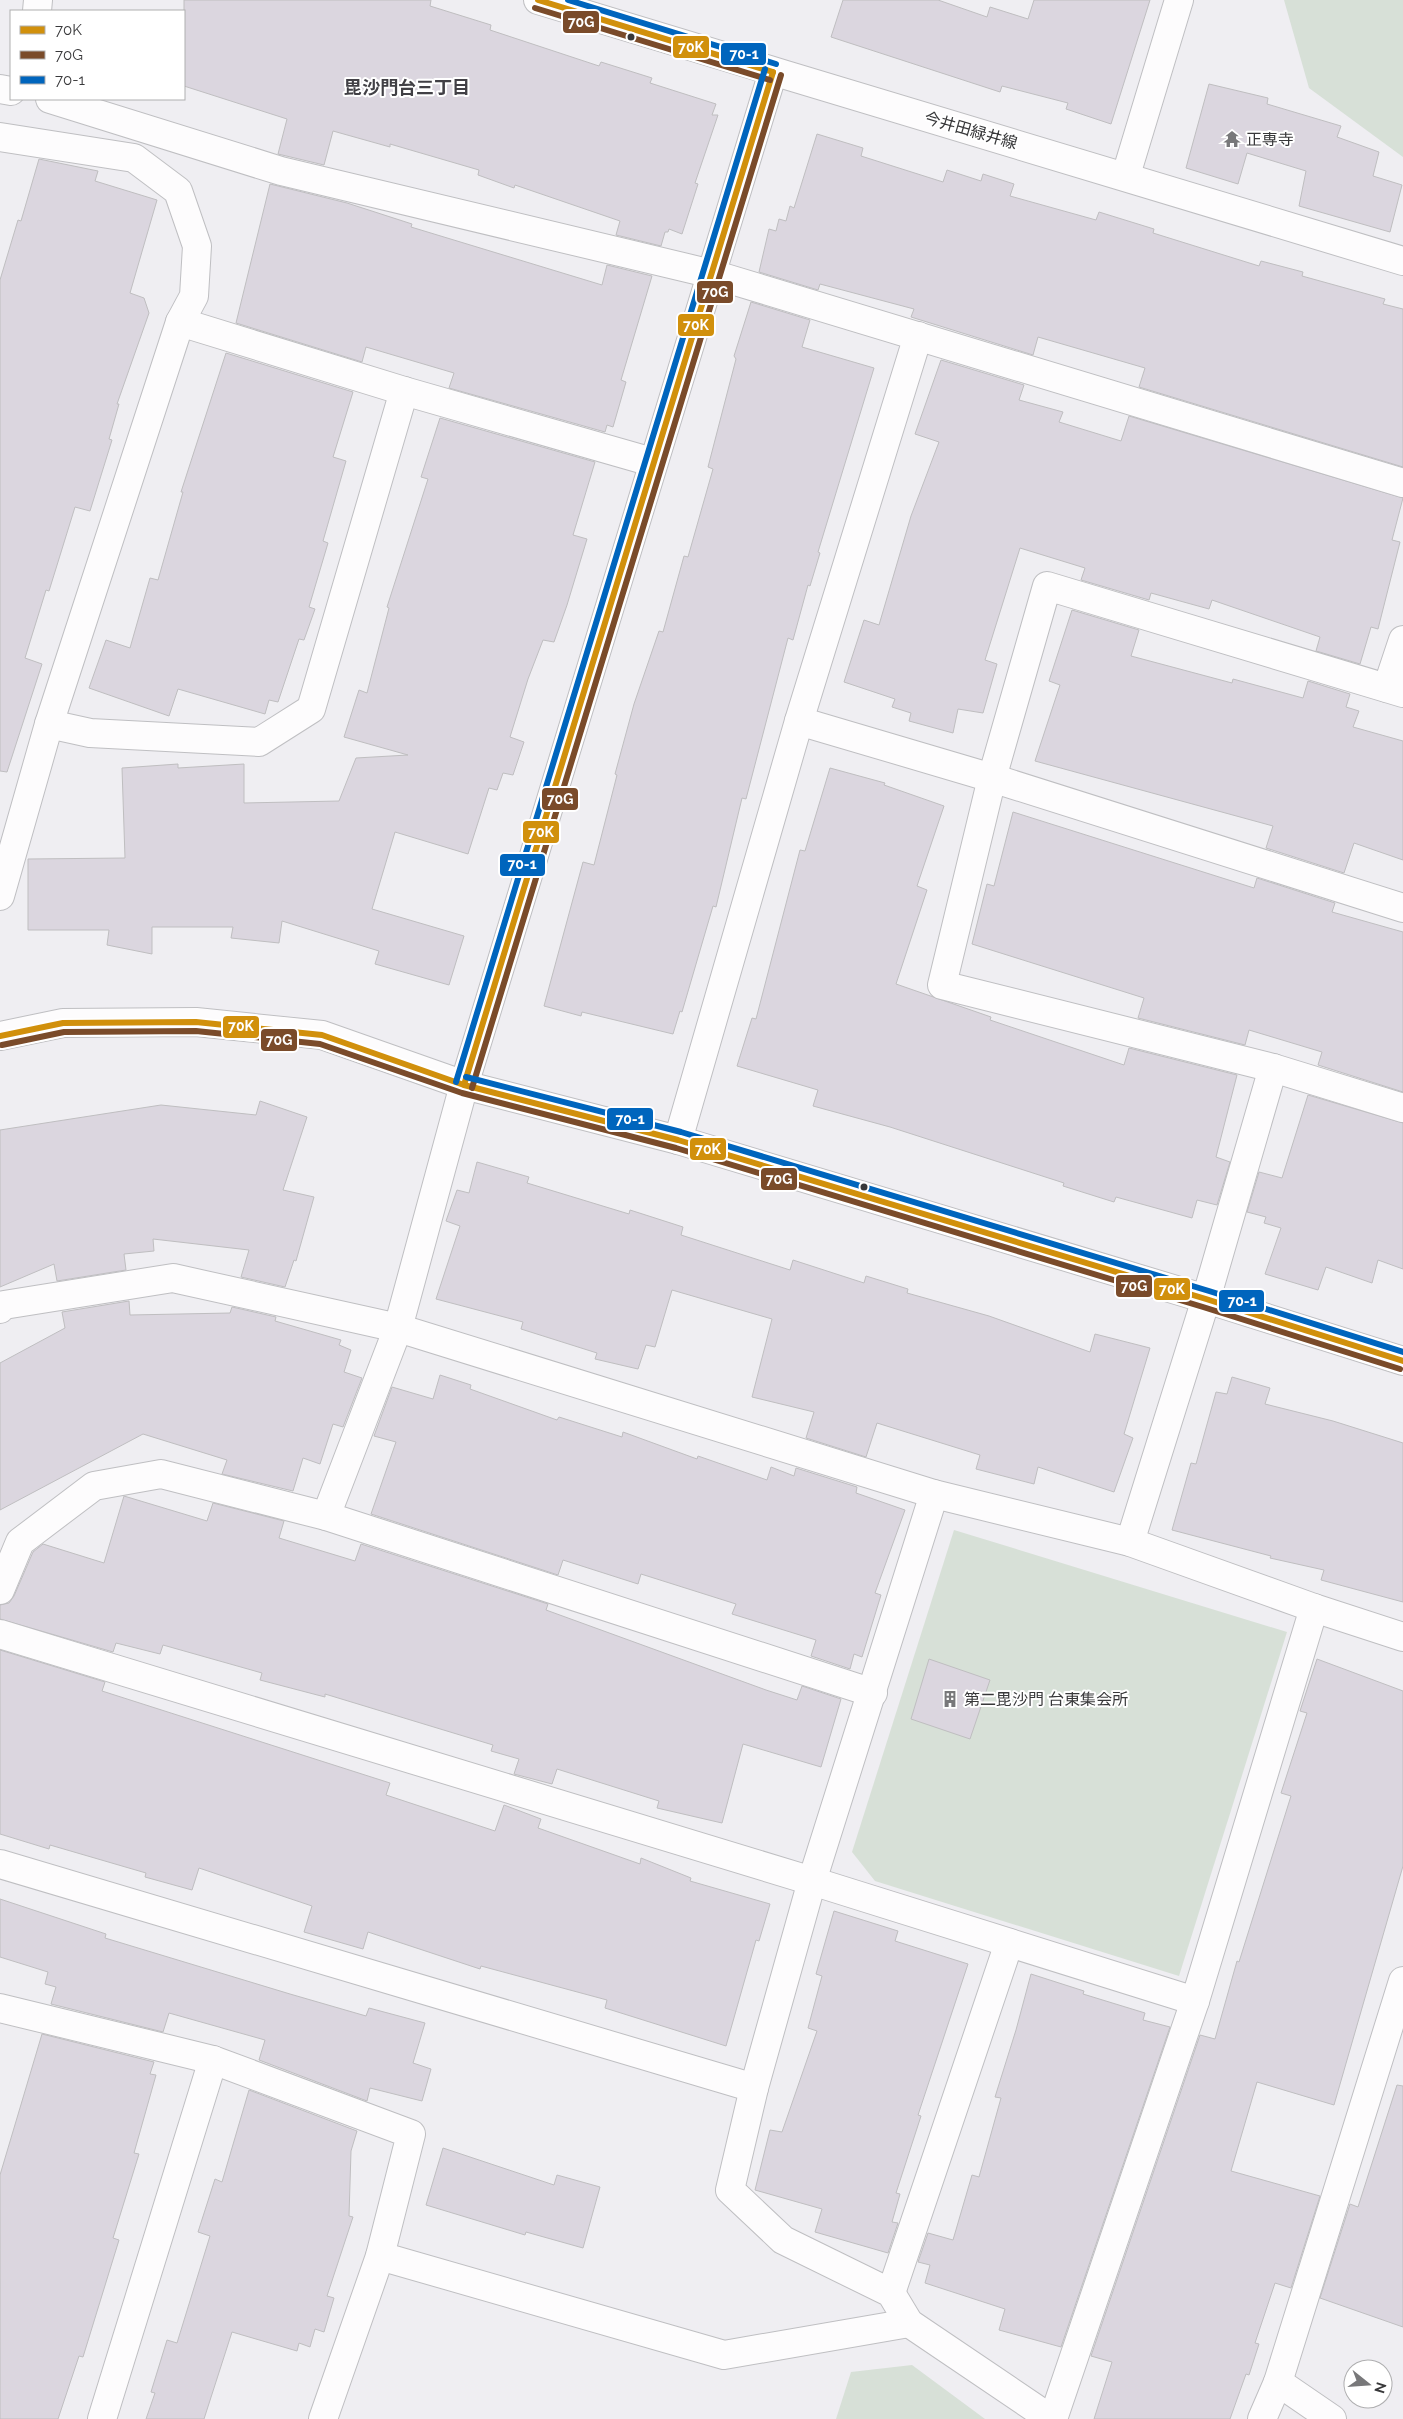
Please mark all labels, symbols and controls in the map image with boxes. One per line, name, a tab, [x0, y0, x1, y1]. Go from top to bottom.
legend	[10, 10, 185, 100]
line badge: 70G	[562, 10, 600, 34]
text: 70G	[568, 14, 594, 30]
text: 70K	[55, 21, 82, 39]
unlabelled marker	[626, 32, 636, 42]
line badge: 70K	[672, 35, 710, 59]
text: 70K	[678, 39, 705, 55]
line badge: 70-1	[720, 42, 767, 66]
text: 70G	[55, 46, 83, 64]
text: 70-1	[729, 46, 759, 62]
text: 70-1	[55, 71, 85, 89]
district label: 毘沙門台三丁目	[344, 77, 470, 98]
street label: 今井田緑井線	[922, 108, 1020, 153]
temple icon: 正専寺	[1222, 129, 1242, 149]
place label: 正専寺	[1246, 130, 1294, 149]
line badge: 70G	[696, 280, 734, 304]
text: 70G	[702, 284, 728, 300]
line badge: 70K	[677, 313, 715, 337]
text: 70K	[683, 317, 710, 333]
line badge: 70G	[541, 787, 579, 811]
text: 70G	[547, 791, 573, 807]
line badge: 70K	[522, 820, 560, 844]
text: 70K	[528, 824, 555, 840]
line badge: 70-1	[499, 853, 546, 877]
text: 70-1	[507, 856, 537, 872]
line badge: 70K	[222, 1015, 260, 1039]
text: 70K	[228, 1018, 255, 1034]
line badge: 70G	[260, 1028, 298, 1052]
text: 70G	[266, 1032, 292, 1048]
line badge: 70-1	[606, 1107, 654, 1131]
text: 70-1	[615, 1111, 645, 1127]
line badge: 70K	[689, 1137, 727, 1161]
text: 70K	[695, 1141, 722, 1157]
line badge: 70G	[760, 1167, 798, 1191]
text: 70G	[766, 1171, 792, 1187]
unlabelled marker	[859, 1182, 869, 1192]
line badge: 70G	[1115, 1274, 1153, 1298]
line badge: 70K	[1153, 1277, 1191, 1301]
text: 70G	[1121, 1278, 1147, 1294]
text: 70K	[1159, 1281, 1186, 1297]
line badge: 70-1	[1218, 1289, 1265, 1313]
text: 70-1	[1227, 1293, 1257, 1309]
building icon: 第二毘沙門 台東集会所	[940, 1689, 960, 1709]
place label: 第二毘沙門 台東集会所	[964, 1690, 1128, 1709]
north arrow	[1343, 2359, 1393, 2409]
text: N	[1371, 2380, 1390, 2395]

